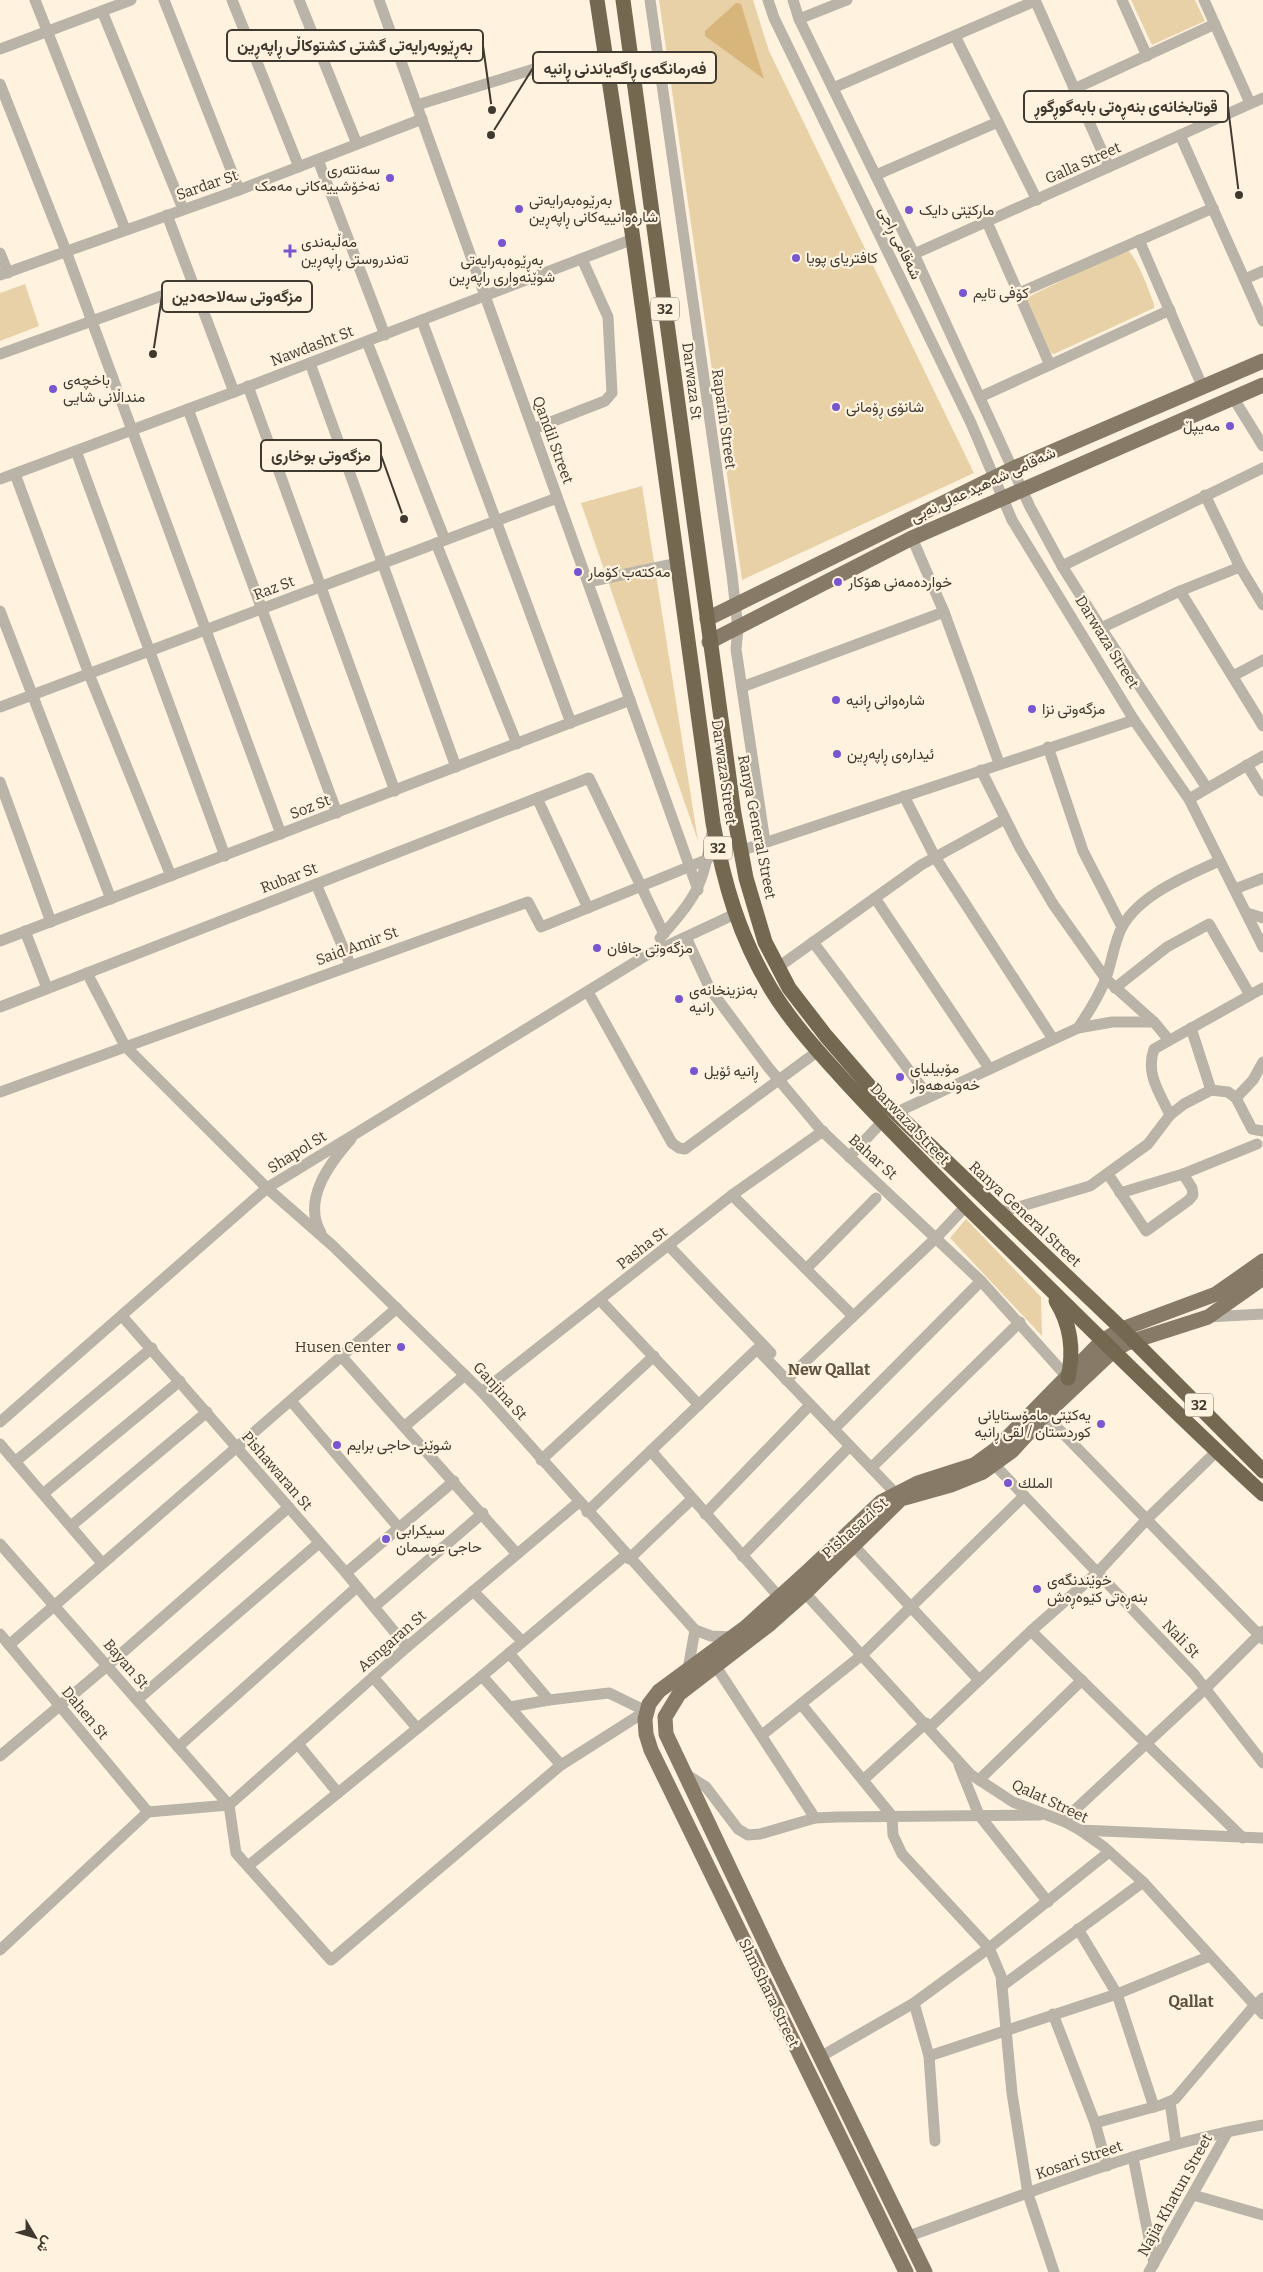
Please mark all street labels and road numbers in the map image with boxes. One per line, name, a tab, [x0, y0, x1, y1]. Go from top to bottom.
street label: Galla Street	[1042, 138, 1124, 188]
street label: Sardar St	[174, 166, 241, 204]
street label: شەقامی ڕاجی	[872, 204, 925, 284]
road number: 32	[651, 298, 679, 320]
street label: Nawdasht St	[268, 322, 356, 370]
street label: Darwaza St	[678, 341, 706, 421]
street label: Raparin Street	[708, 368, 740, 471]
street label: Qandil Street	[529, 394, 577, 487]
street label: شەقامی شەهید عەلی نەبی	[908, 443, 1059, 527]
street label: Raz St	[251, 572, 297, 604]
street label: Darwaza Street	[1071, 592, 1143, 692]
street label: Darwaza Street	[708, 718, 740, 826]
street label: Ranya General Street	[734, 753, 780, 901]
street label: Soz St	[287, 791, 333, 823]
road number: 32	[704, 836, 732, 860]
street label: Rubar St	[258, 859, 321, 897]
street label: Said Amir St	[313, 923, 401, 969]
street label: Darwaza Street	[867, 1080, 954, 1169]
street label: Shapol St	[264, 1127, 330, 1177]
street label: Bahar St	[845, 1131, 901, 1184]
street label: Ranya General Street	[965, 1157, 1085, 1271]
street label: Pasha St	[613, 1222, 671, 1273]
street label: Ganjina St	[469, 1358, 531, 1424]
road number: 32	[1185, 1394, 1213, 1416]
street label: Pishawaran St	[238, 1428, 316, 1515]
street label: Pishasazi St	[818, 1493, 892, 1562]
street label: Asngaran St	[354, 1606, 430, 1676]
street label: Nali St	[1159, 1616, 1204, 1662]
street label: Bayan St	[100, 1636, 153, 1693]
street label: Dahen St	[58, 1683, 112, 1743]
street label: Qalat Street	[1009, 1775, 1092, 1827]
street label: ShmShara Street	[735, 1936, 803, 2051]
street label: Najia Khatun Street	[1134, 2130, 1216, 2259]
street label: Kosari Street	[1033, 2137, 1125, 2183]

